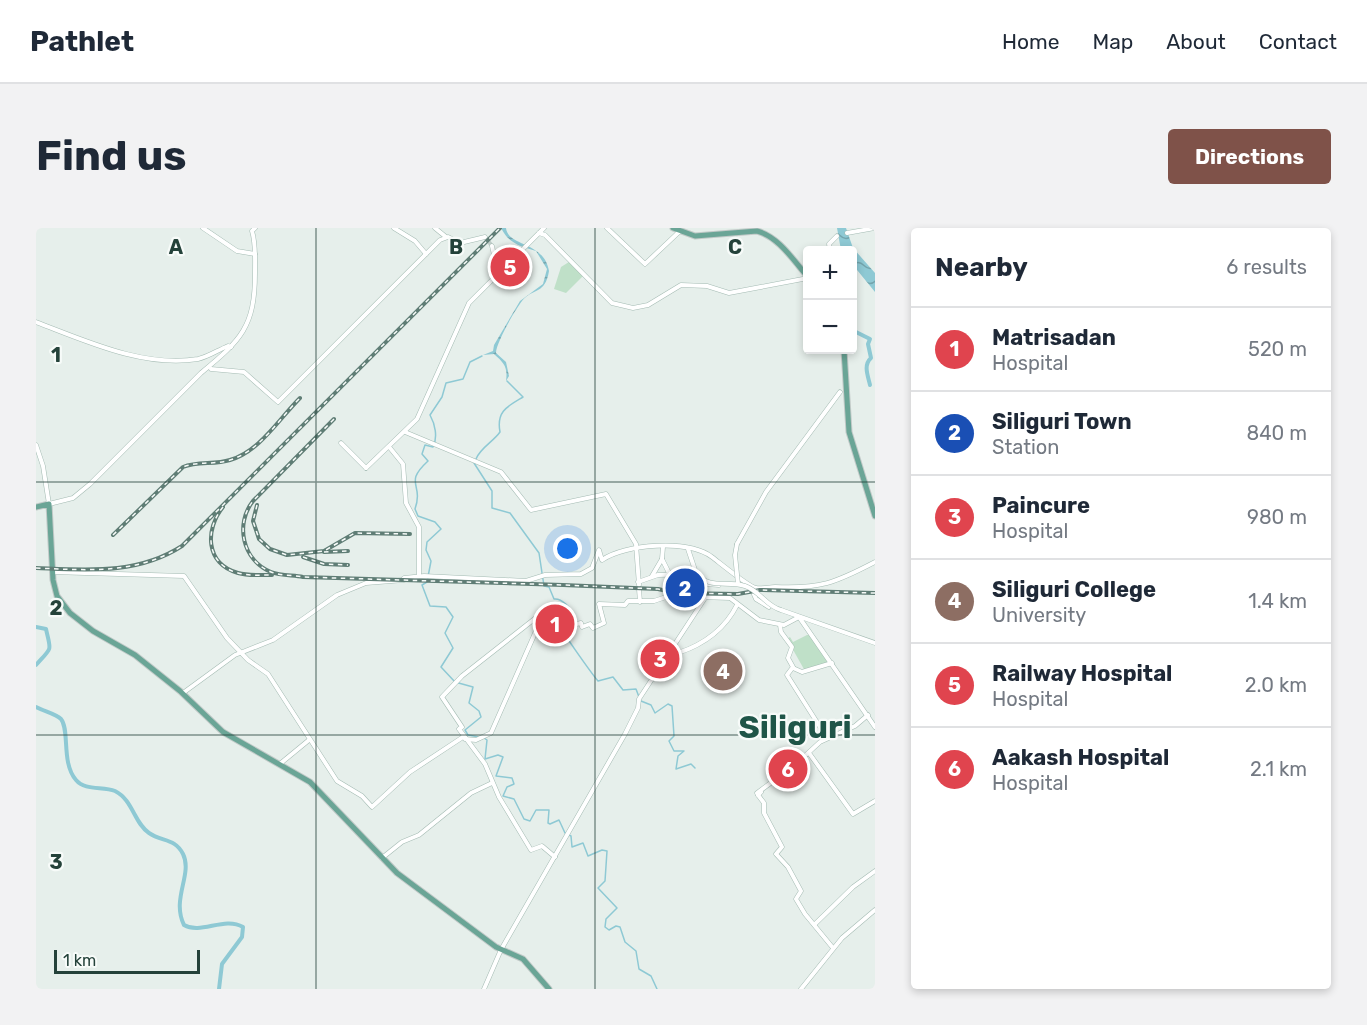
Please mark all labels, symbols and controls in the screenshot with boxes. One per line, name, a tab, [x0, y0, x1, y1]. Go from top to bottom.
text: Pathlet	[30, 25, 134, 58]
text: Home	[1002, 29, 1059, 54]
text: Map	[1092, 29, 1133, 54]
text: About	[1166, 29, 1226, 54]
text: Contact	[1259, 29, 1337, 54]
button: Directions	[1168, 129, 1331, 184]
text: Find us	[36, 131, 187, 181]
text: A	[169, 235, 184, 259]
text: B	[449, 235, 463, 259]
text: C	[728, 235, 742, 259]
pin: 5	[490, 244, 530, 290]
map controls	[803, 246, 857, 354]
button: +	[803, 246, 857, 300]
text: Nearby	[935, 252, 1028, 283]
text: 6 results	[1226, 255, 1307, 279]
button: −	[803, 300, 857, 354]
text: Matrisadan	[992, 324, 1116, 351]
text: 1	[950, 337, 959, 361]
text: 520 m	[1248, 337, 1307, 361]
text: 1	[51, 343, 61, 367]
text: Hospital	[992, 351, 1068, 375]
text: Siliguri Town	[992, 408, 1132, 435]
text: 2	[948, 421, 961, 445]
text: 840 m	[1246, 421, 1307, 445]
text: Station	[992, 435, 1059, 459]
text: Paincure	[992, 492, 1090, 519]
text: 3	[948, 505, 961, 529]
text: 980 m	[1247, 505, 1307, 529]
text: Hospital	[992, 519, 1068, 543]
your location	[553, 534, 582, 563]
pin: 2	[666, 566, 704, 610]
text: Siliguri College	[992, 576, 1156, 603]
text: 4	[948, 589, 961, 613]
text: 1.4 km	[1248, 589, 1307, 613]
text: 2	[50, 596, 63, 620]
pin: 1	[536, 602, 574, 646]
text: University	[992, 603, 1086, 627]
pin: 3	[640, 636, 680, 682]
pin: 4	[704, 648, 742, 694]
text: Railway Hospital	[992, 660, 1172, 687]
text: 5	[948, 673, 961, 697]
text: 2.0 km	[1245, 673, 1307, 697]
text: Hospital	[992, 687, 1068, 711]
district label: Siliguri	[738, 708, 852, 746]
text: Aakash Hospital	[992, 744, 1169, 771]
pin: 6	[768, 746, 807, 792]
text: 6	[948, 757, 961, 781]
text: 2.1 km	[1250, 757, 1307, 781]
text: Hospital	[992, 771, 1068, 795]
text: 3	[49, 850, 63, 874]
scale bar	[54, 947, 200, 974]
text: 1 km	[63, 951, 96, 970]

